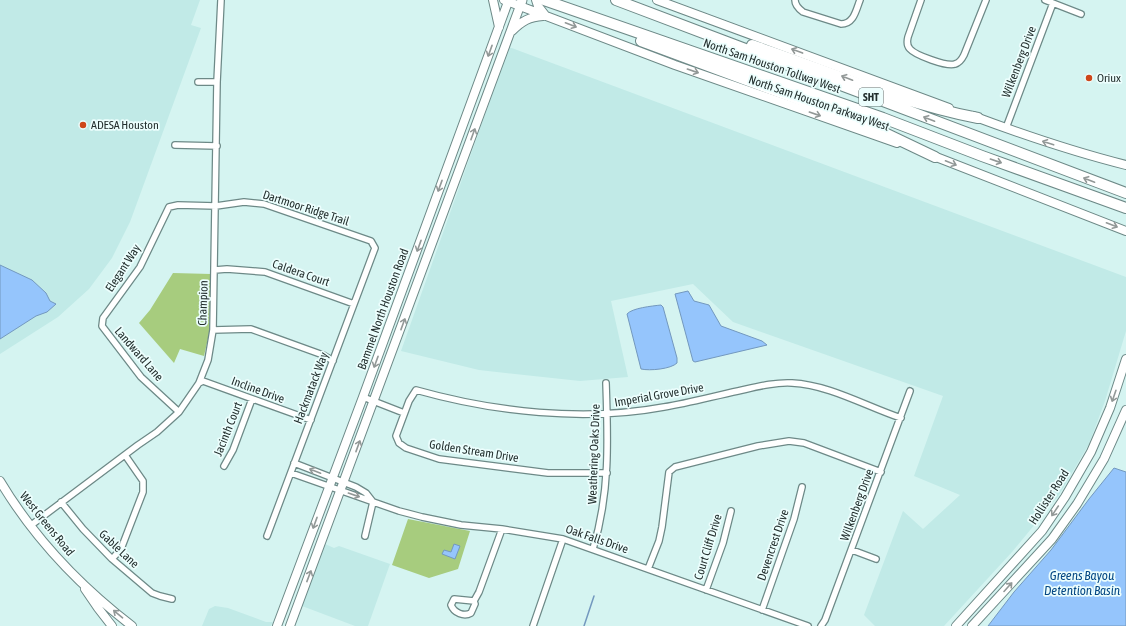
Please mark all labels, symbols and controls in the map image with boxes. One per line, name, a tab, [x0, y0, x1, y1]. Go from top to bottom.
one-way arrow	[565, 22, 577, 30]
street label: Wilkenberg Drive	[999, 24, 1039, 100]
street label: North Sam Houston Tollway West	[702, 36, 843, 96]
one-way arrow	[486, 45, 494, 57]
one-way arrow	[791, 47, 803, 55]
one-way arrow	[686, 68, 699, 75]
place label: Oriux	[1097, 71, 1121, 85]
street label: North Sam Houston Parkway West	[747, 72, 892, 134]
marker: Oriux	[1084, 73, 1094, 83]
one-way arrow	[841, 74, 853, 82]
road number: SHT	[859, 88, 883, 106]
one-way arrow	[809, 111, 821, 119]
one-way arrow	[923, 114, 935, 122]
place label: ADESA Houston	[91, 118, 159, 132]
marker: ADESA Houston	[78, 120, 88, 130]
one-way arrow	[469, 128, 477, 140]
one-way arrow	[1042, 139, 1055, 146]
one-way arrow	[990, 158, 1003, 165]
one-way arrow	[944, 159, 956, 167]
one-way arrow	[1084, 175, 1096, 183]
one-way arrow	[436, 180, 444, 192]
street label: Dartmoor Ridge Trail	[261, 187, 352, 229]
one-way arrow	[1106, 222, 1118, 230]
one-way arrow	[414, 240, 422, 252]
street label: Elegant Way	[102, 242, 144, 294]
street label: Bammel North Houston Road	[355, 247, 411, 371]
street label: Caldera Court	[271, 257, 332, 289]
street label: Champion	[195, 280, 211, 326]
one-way arrow	[399, 318, 407, 330]
street label: Landward Lane	[112, 324, 166, 384]
street label: Hackmatack Way	[291, 350, 331, 426]
one-way arrow	[372, 355, 380, 367]
street label: Incline Drive	[230, 374, 286, 406]
street label: Imperial Grove Drive	[613, 380, 705, 410]
one-way arrow	[1110, 389, 1117, 402]
street label: Jacinth Court	[211, 399, 245, 458]
street label: Weathering Oaks Drive	[585, 404, 603, 504]
street label: Golden Stream Drive	[428, 437, 520, 465]
one-way arrow	[354, 440, 362, 452]
one-way arrow	[309, 467, 321, 475]
street label: Wilkenberg Drive	[838, 467, 876, 543]
street label: Hollister Road	[1026, 467, 1072, 527]
street label: West Greens Road	[17, 489, 77, 559]
one-way arrow	[347, 492, 359, 500]
one-way arrow	[1051, 506, 1059, 517]
street label: Devencrest Drive	[754, 508, 792, 582]
street label: Court Cliff Drive	[691, 512, 725, 582]
one-way arrow	[311, 517, 319, 529]
street label: Oak Falls Drive	[564, 522, 630, 556]
street label: Gable Lane	[96, 527, 142, 571]
water label: Greens Bayou Detention Basin	[1044, 568, 1121, 598]
one-way arrow	[305, 571, 313, 583]
one-way arrow	[1003, 581, 1012, 592]
one-way arrow	[113, 610, 123, 619]

